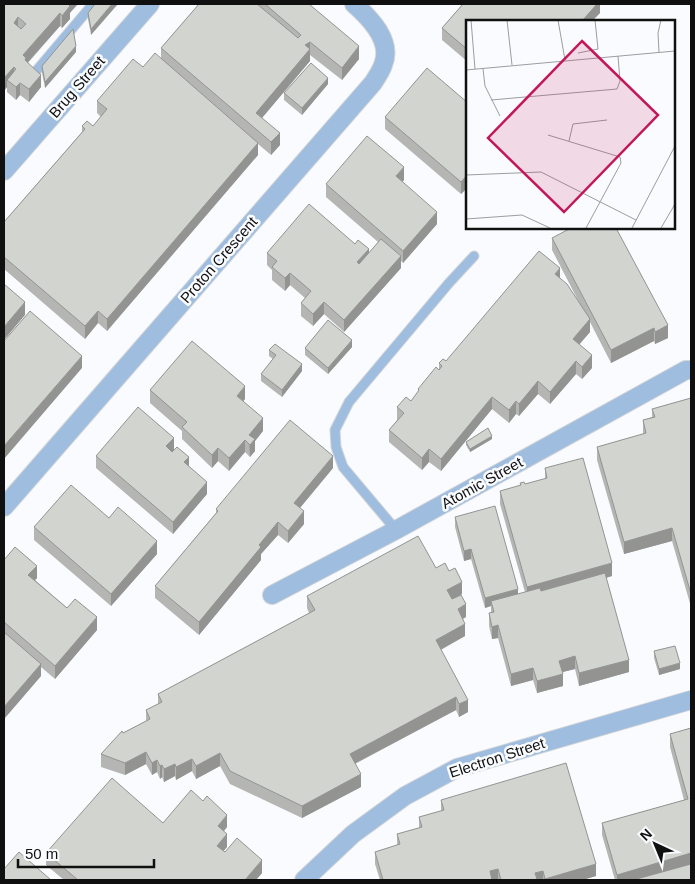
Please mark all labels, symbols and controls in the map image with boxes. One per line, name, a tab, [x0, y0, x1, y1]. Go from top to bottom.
inset map	[466, 20, 675, 229]
street label: Brug Street	[45, 52, 108, 121]
street label: Proton Crescent	[177, 213, 261, 306]
street label: Atomic Street	[438, 453, 526, 512]
street label: Electron Street	[447, 734, 547, 781]
north arrow	[630, 819, 680, 869]
text: N	[637, 825, 655, 844]
scale bar	[18, 836, 154, 868]
text: 50 m	[25, 845, 58, 862]

